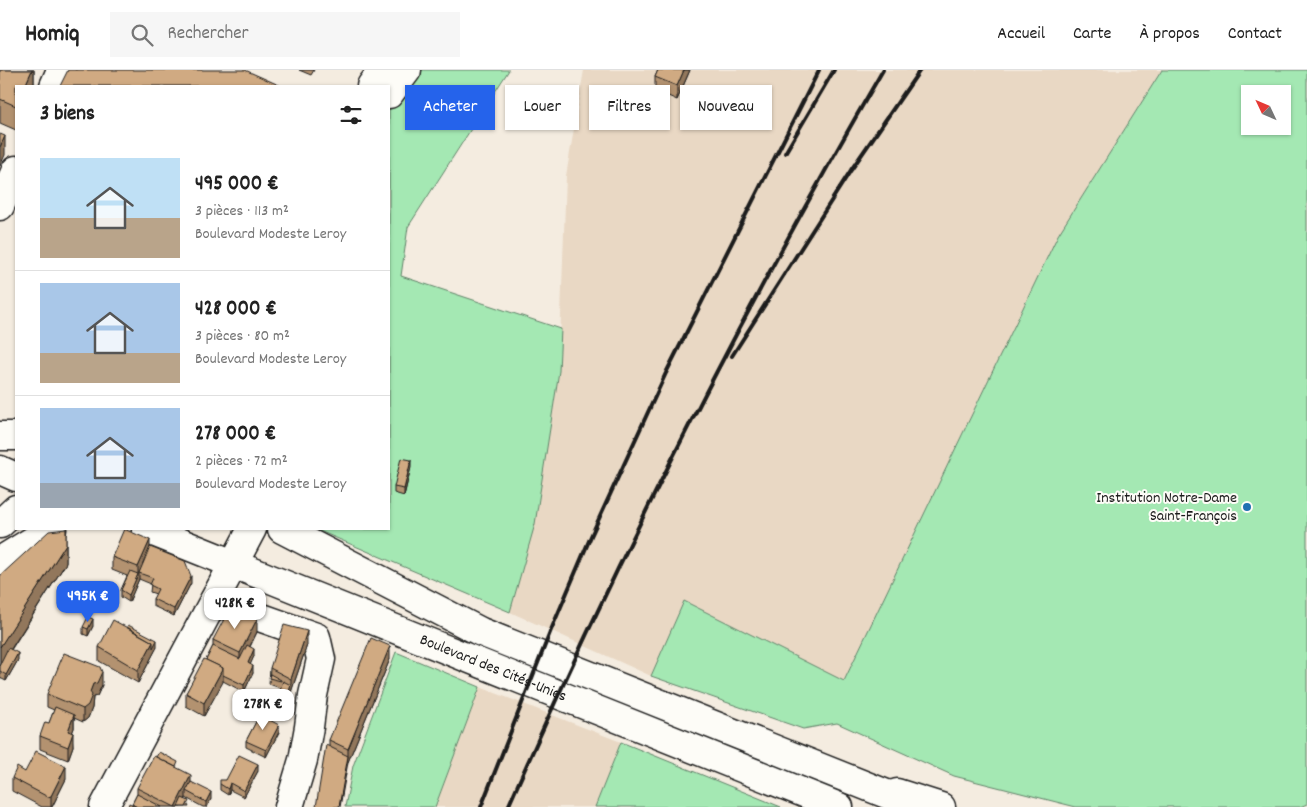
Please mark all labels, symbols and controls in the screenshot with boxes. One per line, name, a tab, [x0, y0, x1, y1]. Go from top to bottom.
search box	[110, 12, 460, 57]
text: Homiq	[25, 18, 80, 52]
icon: search	[128, 21, 156, 49]
text: Rechercher	[168, 21, 249, 48]
text: Accueil	[997, 22, 1045, 47]
text: Carte	[1073, 22, 1112, 47]
text: À propos	[1140, 22, 1200, 47]
text: Contact	[1228, 22, 1282, 47]
chip: Acheter	[405, 85, 495, 130]
chip: Louer	[505, 85, 579, 130]
chip: Filtres	[589, 85, 670, 130]
chip: Nouveau	[680, 85, 772, 130]
north arrow	[1241, 85, 1291, 135]
map controls	[1241, 85, 1291, 135]
text: 3 biens	[40, 100, 95, 130]
icon: filters	[337, 101, 365, 129]
text: 495 000 €	[195, 170, 279, 200]
icon: home	[80, 178, 140, 238]
text: 3 pièces · 113 m²	[195, 200, 289, 223]
text: Boulevard Modeste Leroy	[195, 223, 346, 246]
text: 428 000 €	[195, 295, 277, 325]
icon: home	[80, 303, 140, 363]
text: 3 pièces · 80 m²	[195, 325, 290, 348]
text: Boulevard Modeste Leroy	[195, 348, 346, 371]
text: 278 000 €	[195, 420, 276, 450]
icon: home	[80, 428, 140, 488]
text: 2 pièces · 72 m²	[195, 450, 288, 473]
text: Boulevard Modeste Leroy	[195, 473, 346, 496]
place label: Institution Notre‐Dame Saint‐François	[1096, 487, 1237, 528]
marker: Institution Notre‐Dame Saint‐François	[1241, 501, 1253, 513]
pin: 495K €	[47, 580, 129, 623]
text: 495K €	[67, 585, 109, 608]
pin: 428K €	[194, 588, 276, 630]
text: 428K €	[215, 592, 255, 615]
street label: Boulevard des Cités-Unies	[416, 628, 570, 708]
pin: 278K €	[222, 688, 304, 731]
text: 278K €	[243, 693, 283, 716]

